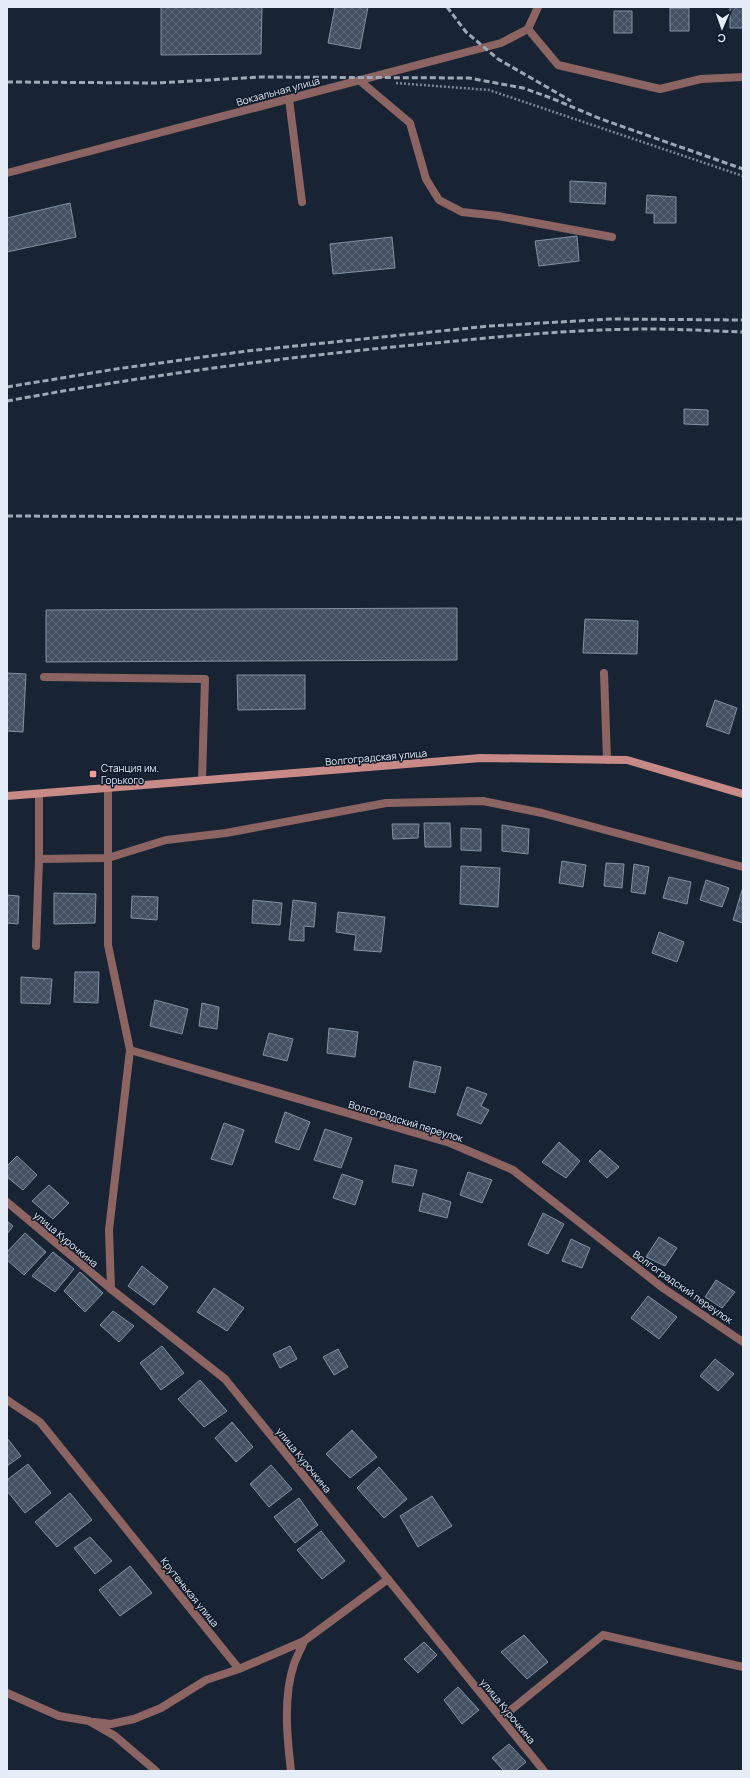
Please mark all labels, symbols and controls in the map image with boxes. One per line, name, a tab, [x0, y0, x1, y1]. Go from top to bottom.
north arrow	[702, 8, 742, 48]
text: С	[717, 31, 726, 46]
street label: Вокзальная улица	[235, 73, 321, 109]
street label: Волгоградская улица	[324, 746, 428, 768]
place label: Станция им. Горького	[101, 761, 159, 787]
marker: Станция им. Горького	[88, 769, 98, 779]
street label: Волгоградский переулок	[347, 1097, 466, 1145]
street label: улица Курочкина	[31, 1208, 101, 1270]
street label: Волгоградский переулок	[630, 1247, 737, 1327]
street label: улица Курочкина	[273, 1424, 335, 1496]
street label: Крутенькая улица	[158, 1554, 222, 1630]
street label: улица Курочкина	[477, 1675, 539, 1747]

